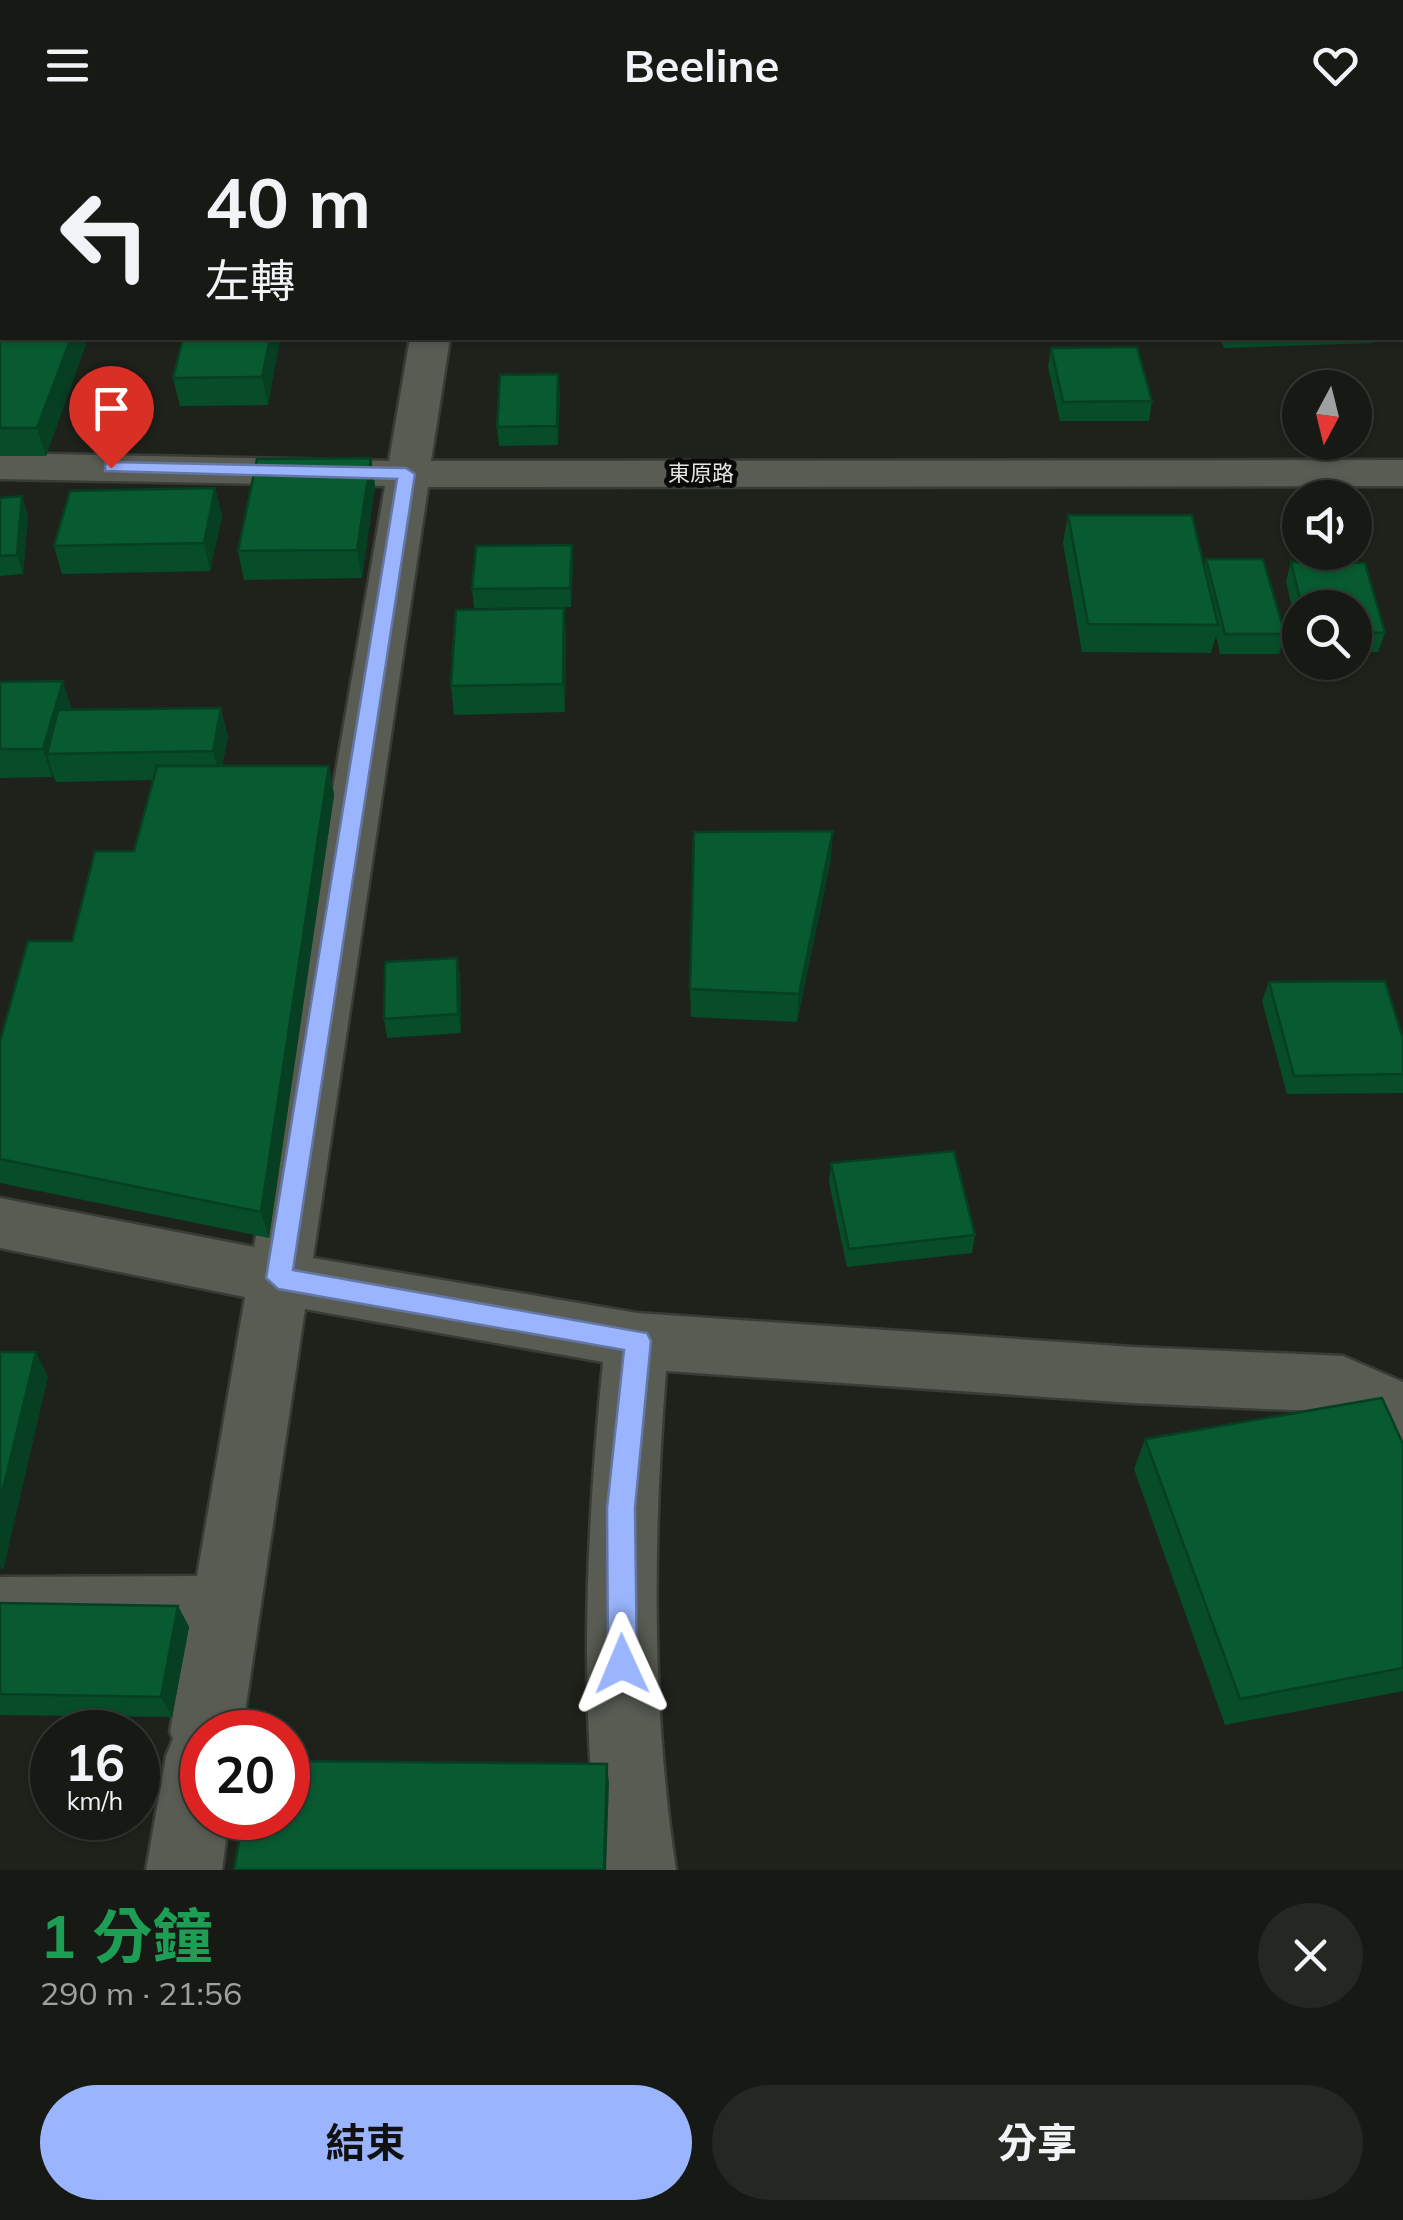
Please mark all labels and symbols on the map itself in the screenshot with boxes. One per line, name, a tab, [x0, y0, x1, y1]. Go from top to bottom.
pin	[69, 366, 154, 469]
north arrow	[1282, 370, 1372, 460]
street label: 東原路	[668, 459, 734, 487]
position arrow	[570, 1612, 674, 1716]
speed limit sign: 20	[180, 1710, 310, 1840]

